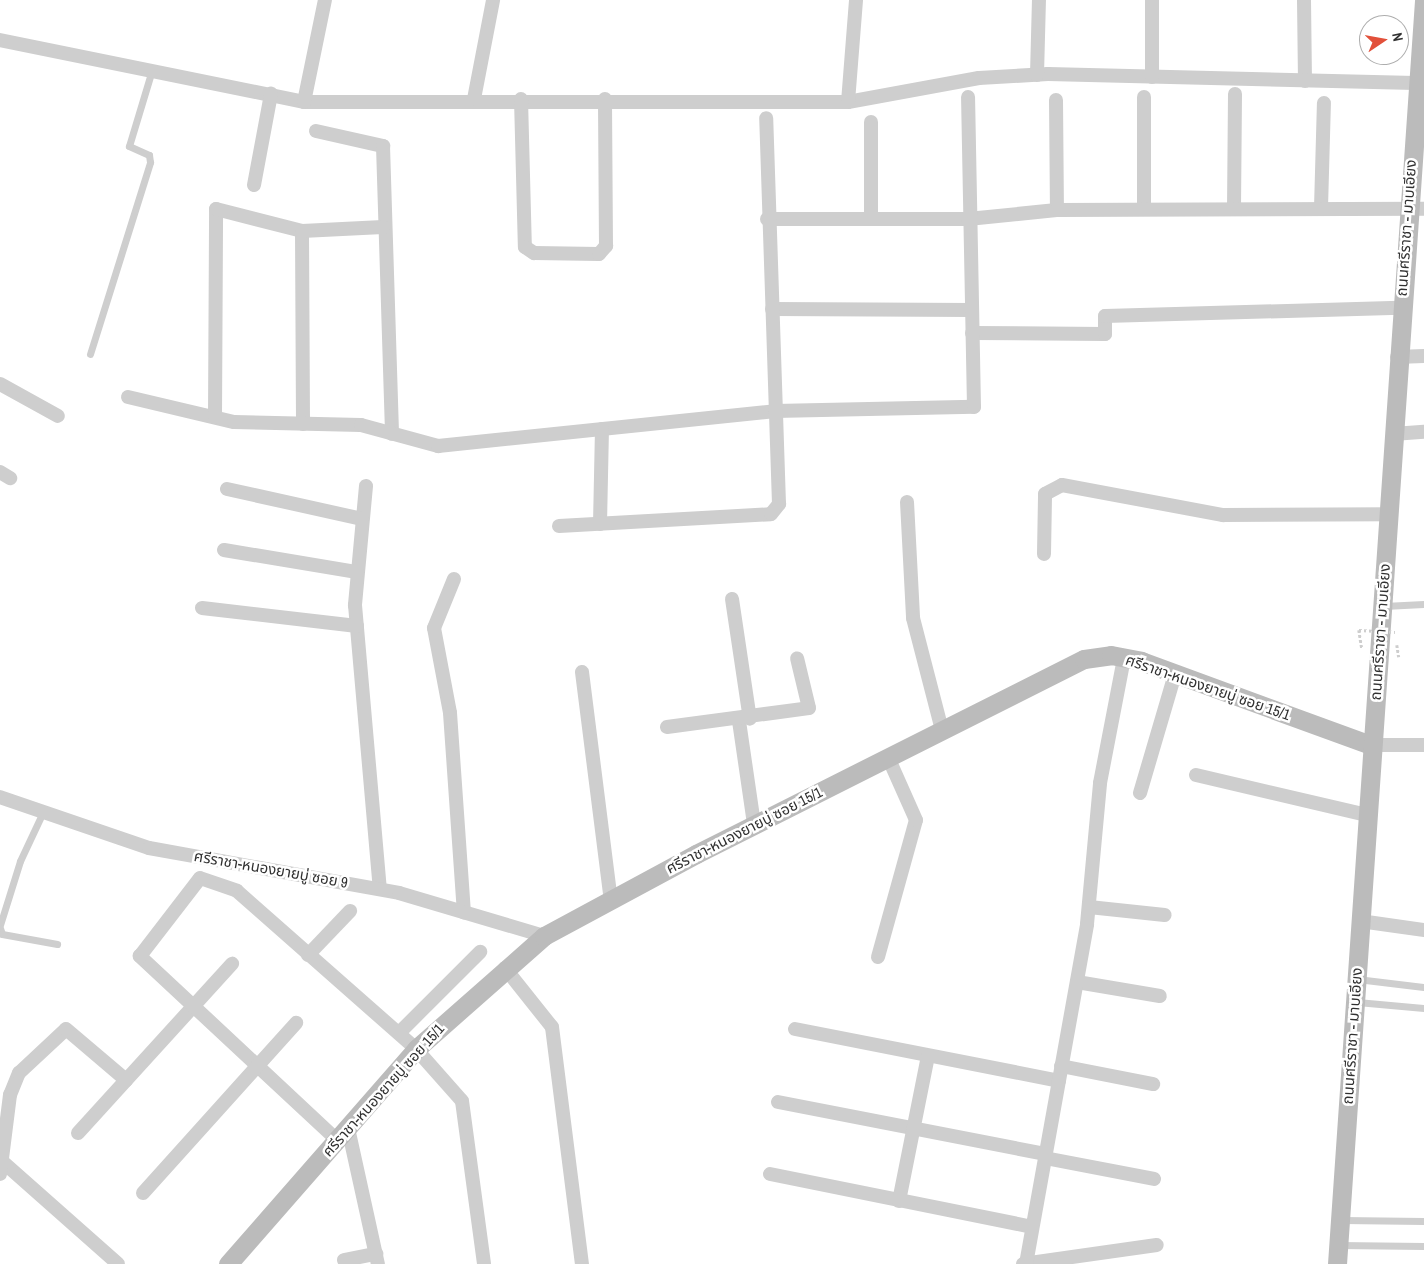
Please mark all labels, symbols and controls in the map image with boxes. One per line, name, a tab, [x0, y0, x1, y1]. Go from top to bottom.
north arrow	[1359, 15, 1409, 65]
text: N	[1388, 31, 1407, 43]
street label: ถนนศรีราชา - มาบเอียง	[1392, 159, 1420, 297]
street label: ถนนศรีราชา - มาบเอียง	[1366, 563, 1394, 701]
street label: ศรีราชา-หนองยายบู่ ซอย 15/1	[1123, 650, 1293, 724]
street label: ศรีราชา-หนองยายบู่ ซอย 15/1	[663, 783, 825, 877]
street label: ศรีราชา-หนองยายบู่ ซอย 9	[193, 847, 349, 891]
street label: ถนนศรีราชา - มาบเอียง	[1338, 967, 1366, 1105]
street label: ศรีราชา-หนองยายบู่ ซอย 15/1	[318, 1020, 448, 1160]

